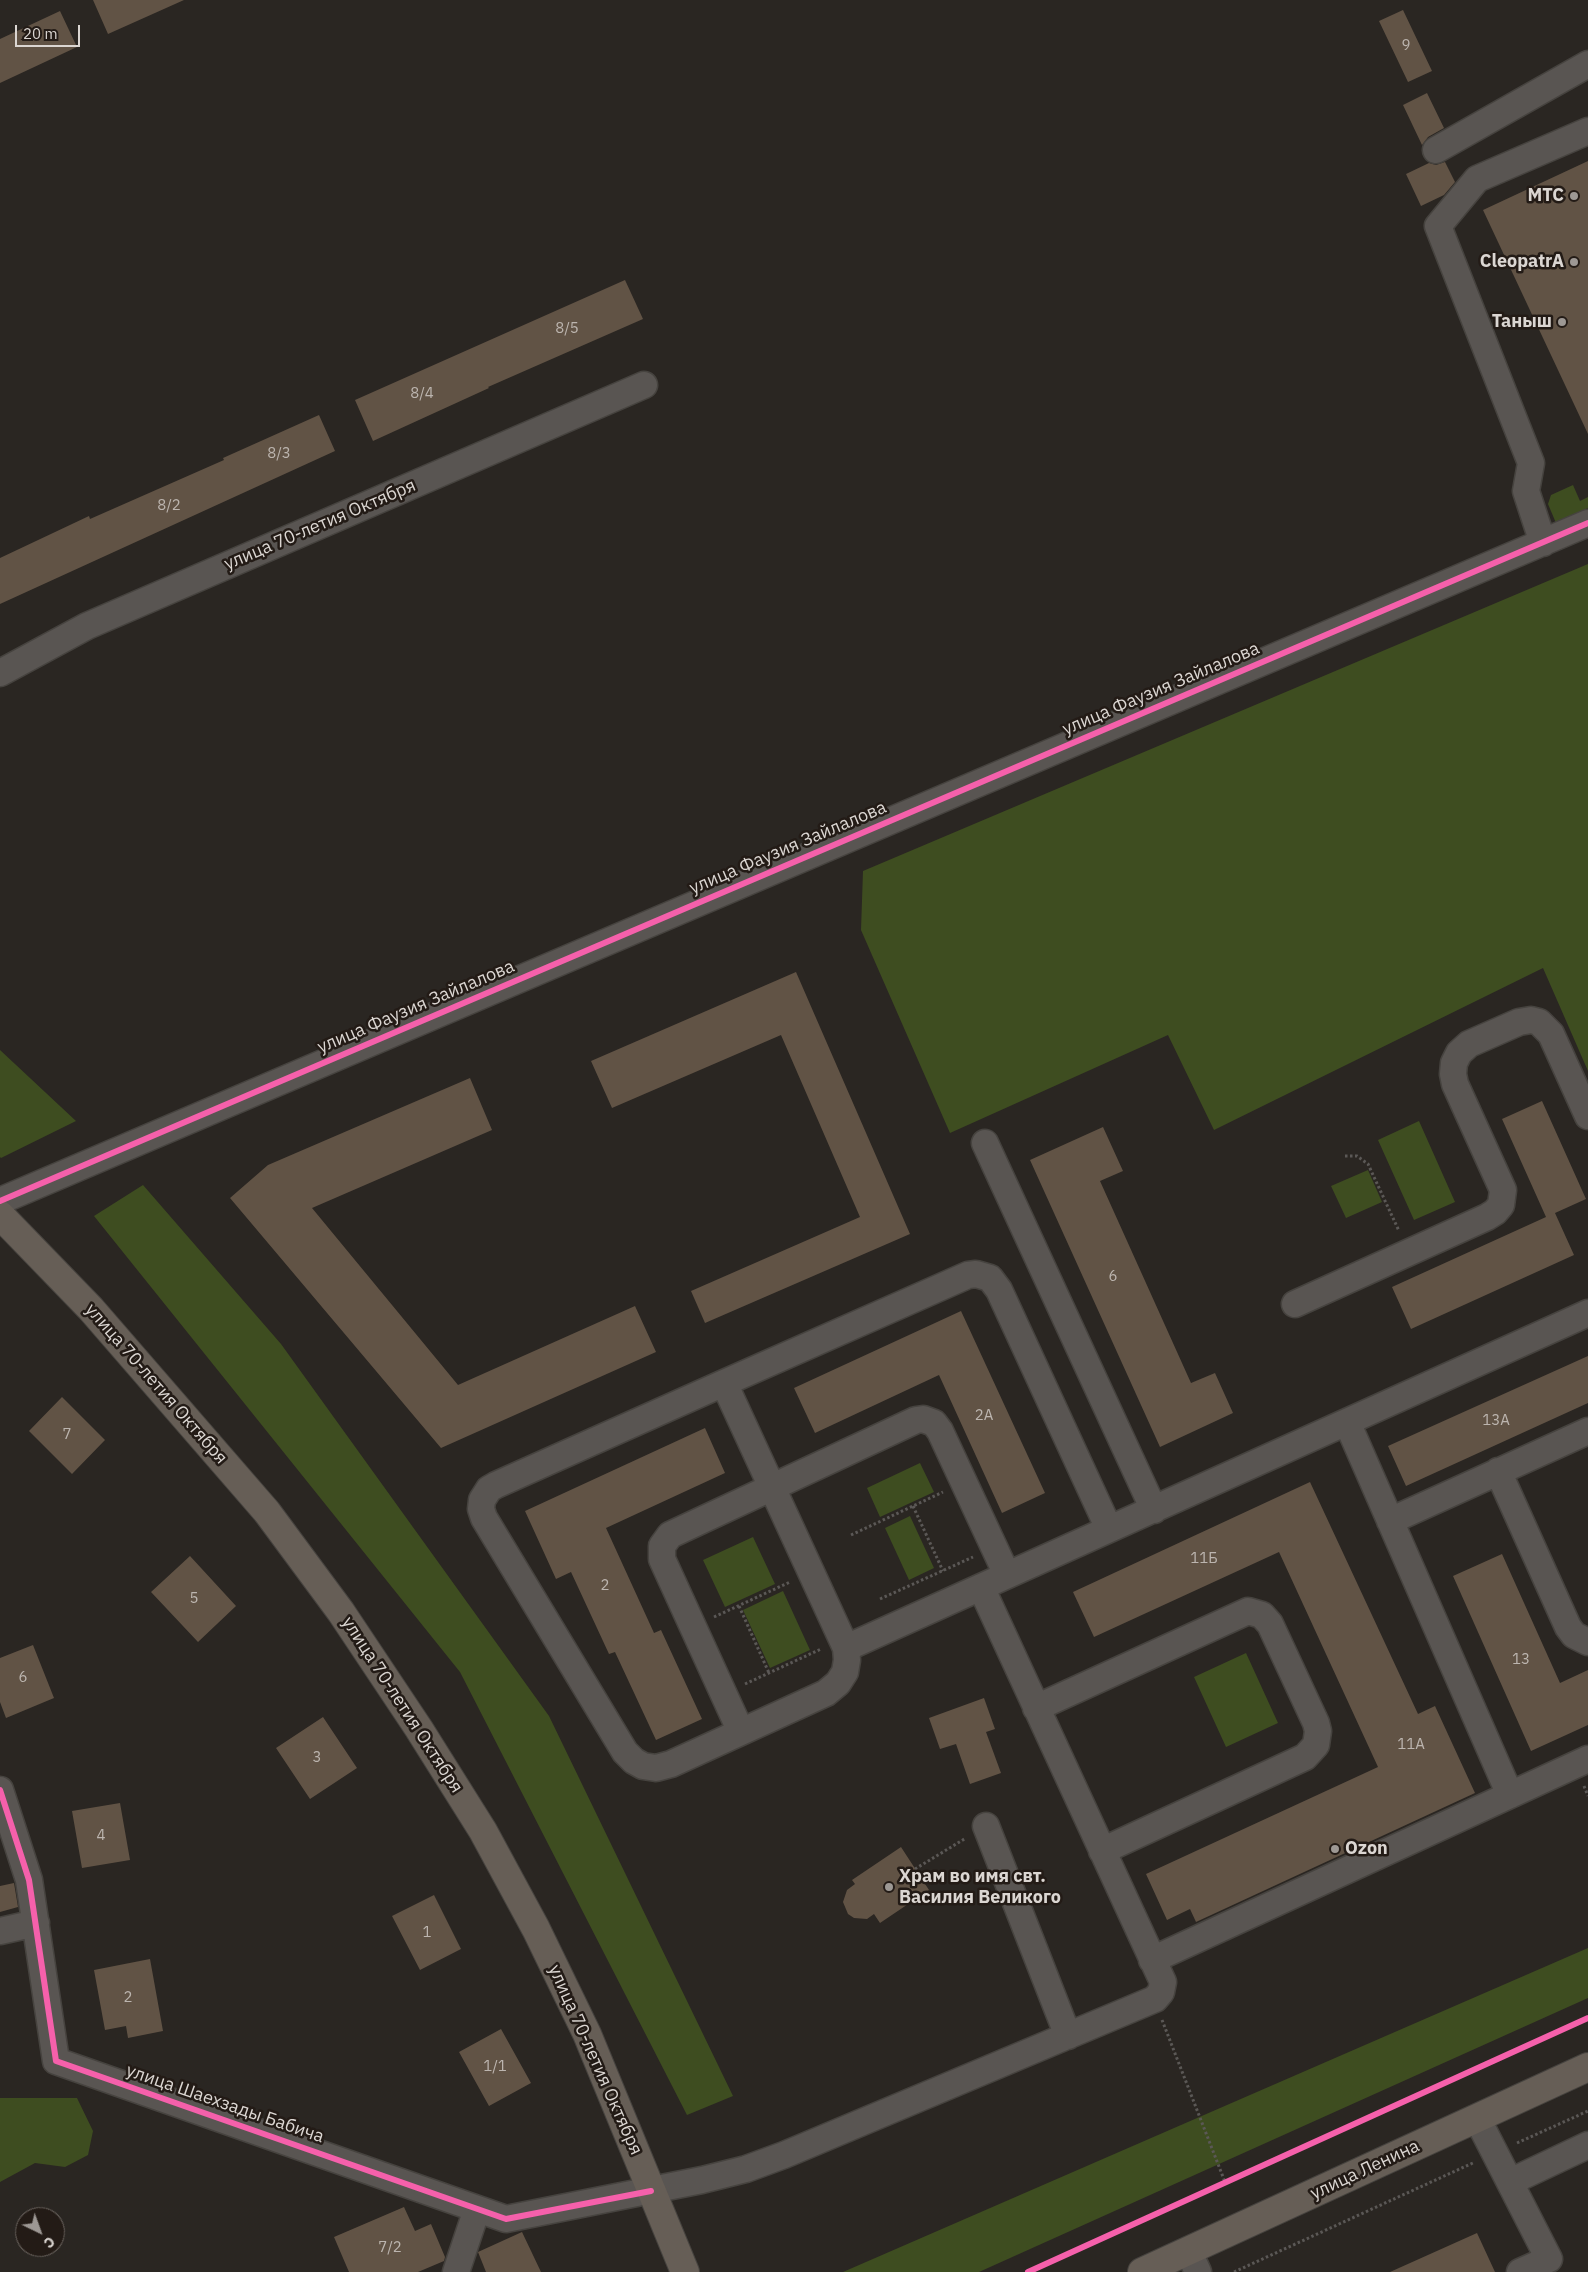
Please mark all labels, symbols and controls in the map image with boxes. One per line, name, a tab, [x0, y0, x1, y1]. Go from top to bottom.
scale bar	[18, 15, 82, 47]
text: 20 m	[23, 24, 58, 43]
house number: 9	[1402, 37, 1410, 55]
place label: МТС	[1527, 185, 1564, 207]
marker: МТС	[1568, 190, 1580, 202]
place label: CleopatrA	[1480, 251, 1564, 273]
marker: CleopatrA	[1568, 256, 1580, 268]
place label: Таныш	[1492, 311, 1552, 333]
marker: Таныш	[1556, 316, 1568, 328]
house number: 8/5	[555, 320, 579, 338]
house number: 8/4	[410, 385, 434, 403]
house number: 8/3	[267, 445, 291, 463]
street label: улица 70-летия Октября	[221, 475, 419, 575]
house number: 8/2	[157, 497, 181, 515]
street label: улица Фаузия Зайлалова	[1059, 638, 1263, 740]
street label: улица Фаузия Зайлалова	[686, 797, 890, 899]
street label: улица Фаузия Зайлалова	[314, 956, 518, 1058]
house number: 6	[1109, 1268, 1117, 1286]
street label: улица 70-летия Октября	[80, 1299, 232, 1469]
house number: 2А	[975, 1407, 993, 1425]
house number: 13А	[1482, 1412, 1510, 1430]
house number: 7	[63, 1426, 71, 1444]
house number: 11Б	[1190, 1550, 1218, 1568]
house number: 2	[601, 1577, 609, 1595]
house number: 5	[190, 1590, 198, 1608]
street label: улица 70-летия Октября	[337, 1613, 467, 1797]
house number: 13	[1512, 1651, 1530, 1669]
house number: 6	[19, 1669, 27, 1687]
house number: 11А	[1397, 1736, 1425, 1754]
house number: 3	[313, 1749, 321, 1767]
house number: 4	[97, 1827, 105, 1845]
place label: Ozon	[1345, 1838, 1388, 1860]
marker: Ozon	[1329, 1843, 1341, 1855]
place label: Храм во имя свт. Василия Великого	[899, 1866, 1061, 1908]
marker: Храм во имя свт. Василия Великого	[883, 1881, 895, 1893]
house number: 1	[423, 1924, 431, 1942]
street label: улица 70-летия Октября	[543, 1962, 647, 2158]
house number: 2	[124, 1989, 132, 2007]
house number: 1/1	[483, 2058, 507, 2076]
street label: улица Шаехзады Бабича	[123, 2060, 327, 2148]
street label: улица Ленина	[1307, 2135, 1423, 2205]
north arrow	[15, 2207, 65, 2257]
text: С	[40, 2233, 59, 2252]
house number: 7/2	[378, 2239, 402, 2257]

